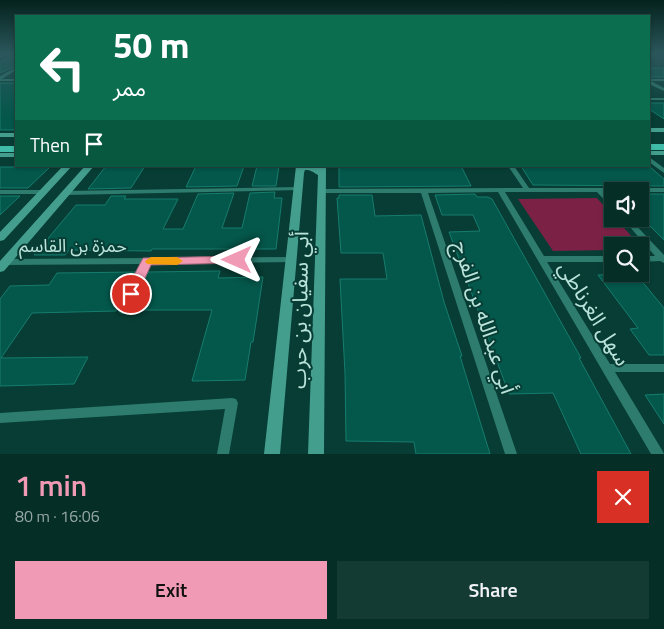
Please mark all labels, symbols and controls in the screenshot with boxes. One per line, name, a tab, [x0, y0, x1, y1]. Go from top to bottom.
text: 50 m	[113, 18, 189, 72]
icon: left	[30, 35, 95, 100]
text: ممر	[113, 71, 146, 105]
text: Then	[30, 130, 70, 159]
icon: arrive	[80, 130, 108, 158]
map controls	[604, 182, 649, 282]
button: sound	[604, 182, 649, 227]
street label: أبي سفيان بن حرب	[282, 231, 317, 389]
street label: حمزة بن القاسم	[19, 232, 127, 259]
position arrow	[210, 233, 262, 285]
street label: أبي عبدالله بن الفرج	[444, 236, 525, 398]
button: search	[604, 237, 649, 282]
street label: سهل الغرناطي	[550, 254, 639, 372]
pin	[110, 273, 152, 315]
icon: arrive	[117, 280, 145, 308]
text: 1 min	[15, 462, 87, 508]
button: close	[597, 471, 649, 523]
text: 80 m · 16:06	[15, 504, 100, 528]
button: Exit	[15, 561, 327, 619]
button: Share	[337, 561, 649, 619]

